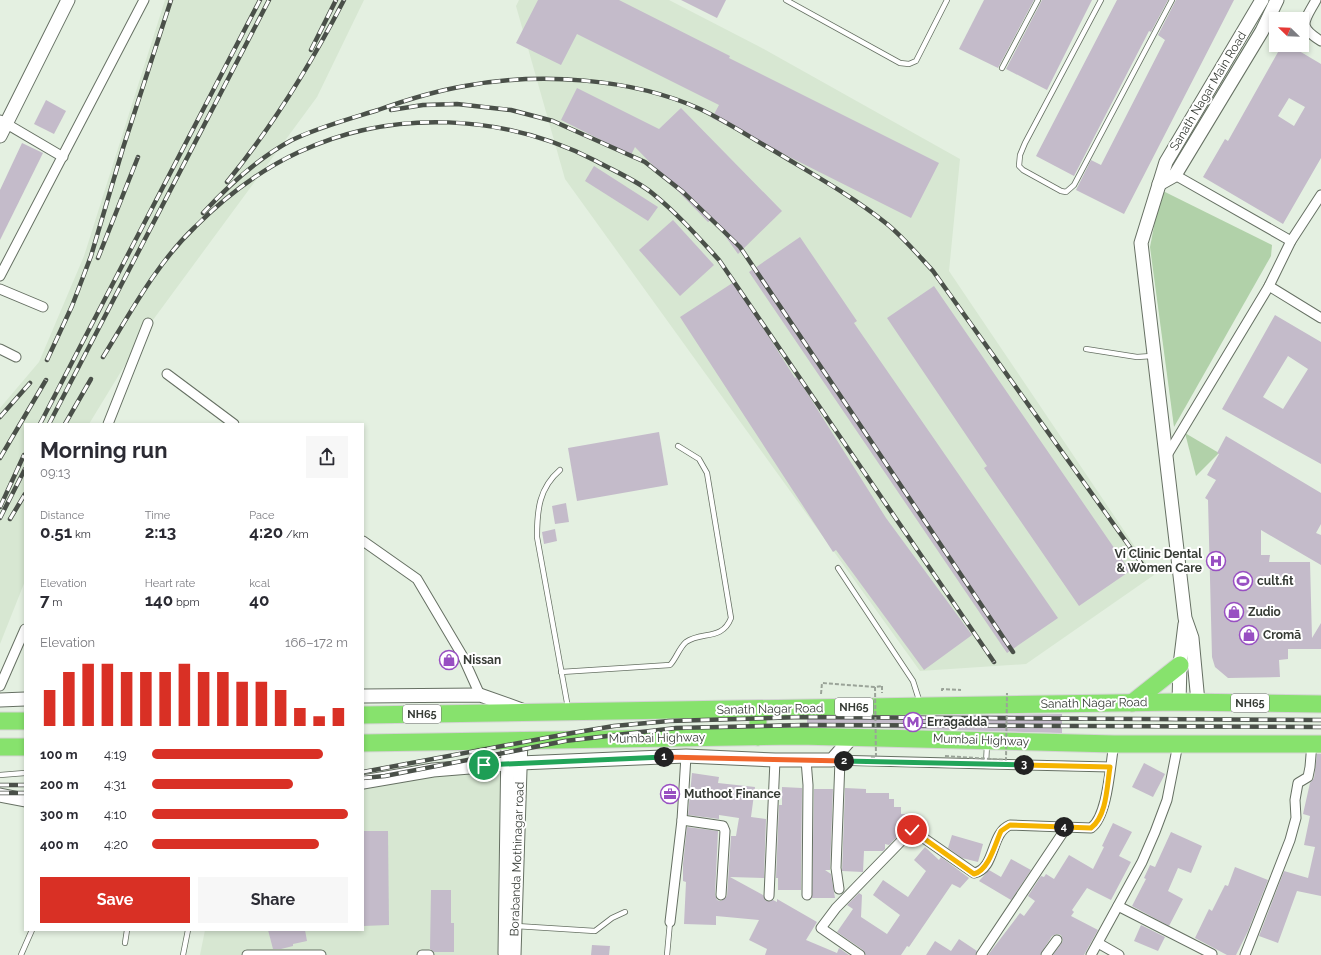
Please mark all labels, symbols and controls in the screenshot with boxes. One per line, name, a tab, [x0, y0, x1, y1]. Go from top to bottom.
north arrow	[1269, 12, 1309, 52]
map controls	[1269, 12, 1309, 52]
street label: Sanath Nagar Main Road	[1167, 29, 1249, 153]
button: share	[306, 436, 348, 478]
text: Morning run	[40, 437, 168, 463]
text: 09:13	[40, 465, 71, 480]
text: Distance	[40, 509, 84, 522]
text: Time	[145, 509, 170, 522]
text: Pace	[249, 509, 275, 522]
text: 0.51	[40, 522, 72, 542]
text: 2:13	[145, 522, 176, 542]
text: 4:20	[249, 522, 283, 542]
text: km	[72, 528, 91, 541]
text: /km	[283, 528, 309, 541]
place label: Vi Clinic Dental & Women Care	[1115, 547, 1202, 575]
hospital icon: Vi Clinic Dental & Women Care	[1205, 550, 1227, 572]
sports icon: cult.fit	[1232, 570, 1254, 592]
place label: cult.fit	[1257, 574, 1294, 588]
text: Elevation	[40, 577, 87, 590]
text: Heart rate	[145, 577, 195, 590]
text: kcal	[249, 577, 270, 590]
text: 7	[40, 590, 50, 610]
text: 140	[145, 590, 173, 610]
text: 40	[249, 590, 269, 610]
text: m	[50, 596, 62, 609]
text: bpm	[173, 596, 200, 609]
shop icon: Zudio	[1223, 601, 1245, 623]
place label: Zudio	[1248, 605, 1281, 619]
shop icon: Cromā	[1238, 624, 1260, 646]
place label: Cromā	[1263, 628, 1301, 642]
text: Elevation	[40, 635, 95, 650]
text: 166–172 m	[285, 635, 348, 650]
shop icon: Nissan	[438, 649, 460, 671]
place label: Nissan	[463, 653, 501, 667]
road number: NH65	[1231, 694, 1269, 712]
street label: Sanath Nagar Road	[1040, 695, 1148, 711]
road number: NH65	[835, 698, 873, 716]
street label: Sanath Nagar Road	[716, 701, 824, 717]
road number: NH65	[403, 705, 441, 723]
metro station icon: Erragadda	[902, 711, 924, 733]
place label: Erragadda	[927, 715, 987, 729]
street label: Mumbai Highway	[609, 730, 706, 746]
street label: Mumbai Highway	[933, 731, 1030, 749]
text: 100 m	[40, 747, 78, 762]
text: 4:19	[104, 747, 127, 762]
pin: 1	[654, 747, 674, 767]
pin	[467, 748, 501, 782]
text: 1	[661, 750, 667, 763]
pin: 2	[834, 751, 854, 771]
icon: arrive	[473, 754, 495, 776]
text: 2	[841, 754, 847, 767]
pin: 3	[1014, 755, 1034, 775]
text: 3	[1021, 758, 1027, 771]
text: 200 m	[40, 777, 79, 792]
text: 4:31	[104, 777, 126, 792]
street label: Borabanda Mothinagar road	[507, 781, 527, 937]
office icon: Muthoot Finance	[659, 783, 681, 805]
place label: Muthoot Finance	[684, 787, 781, 801]
text: 300 m	[40, 807, 78, 822]
text: 4:10	[104, 807, 127, 822]
pin	[895, 813, 929, 847]
pin: 4	[1054, 817, 1074, 837]
icon: check	[901, 819, 923, 841]
text: 4	[1061, 820, 1067, 833]
text: 400 m	[40, 837, 79, 852]
text: 4:20	[104, 837, 128, 852]
button: Save	[40, 877, 190, 923]
button: Share	[198, 877, 348, 923]

